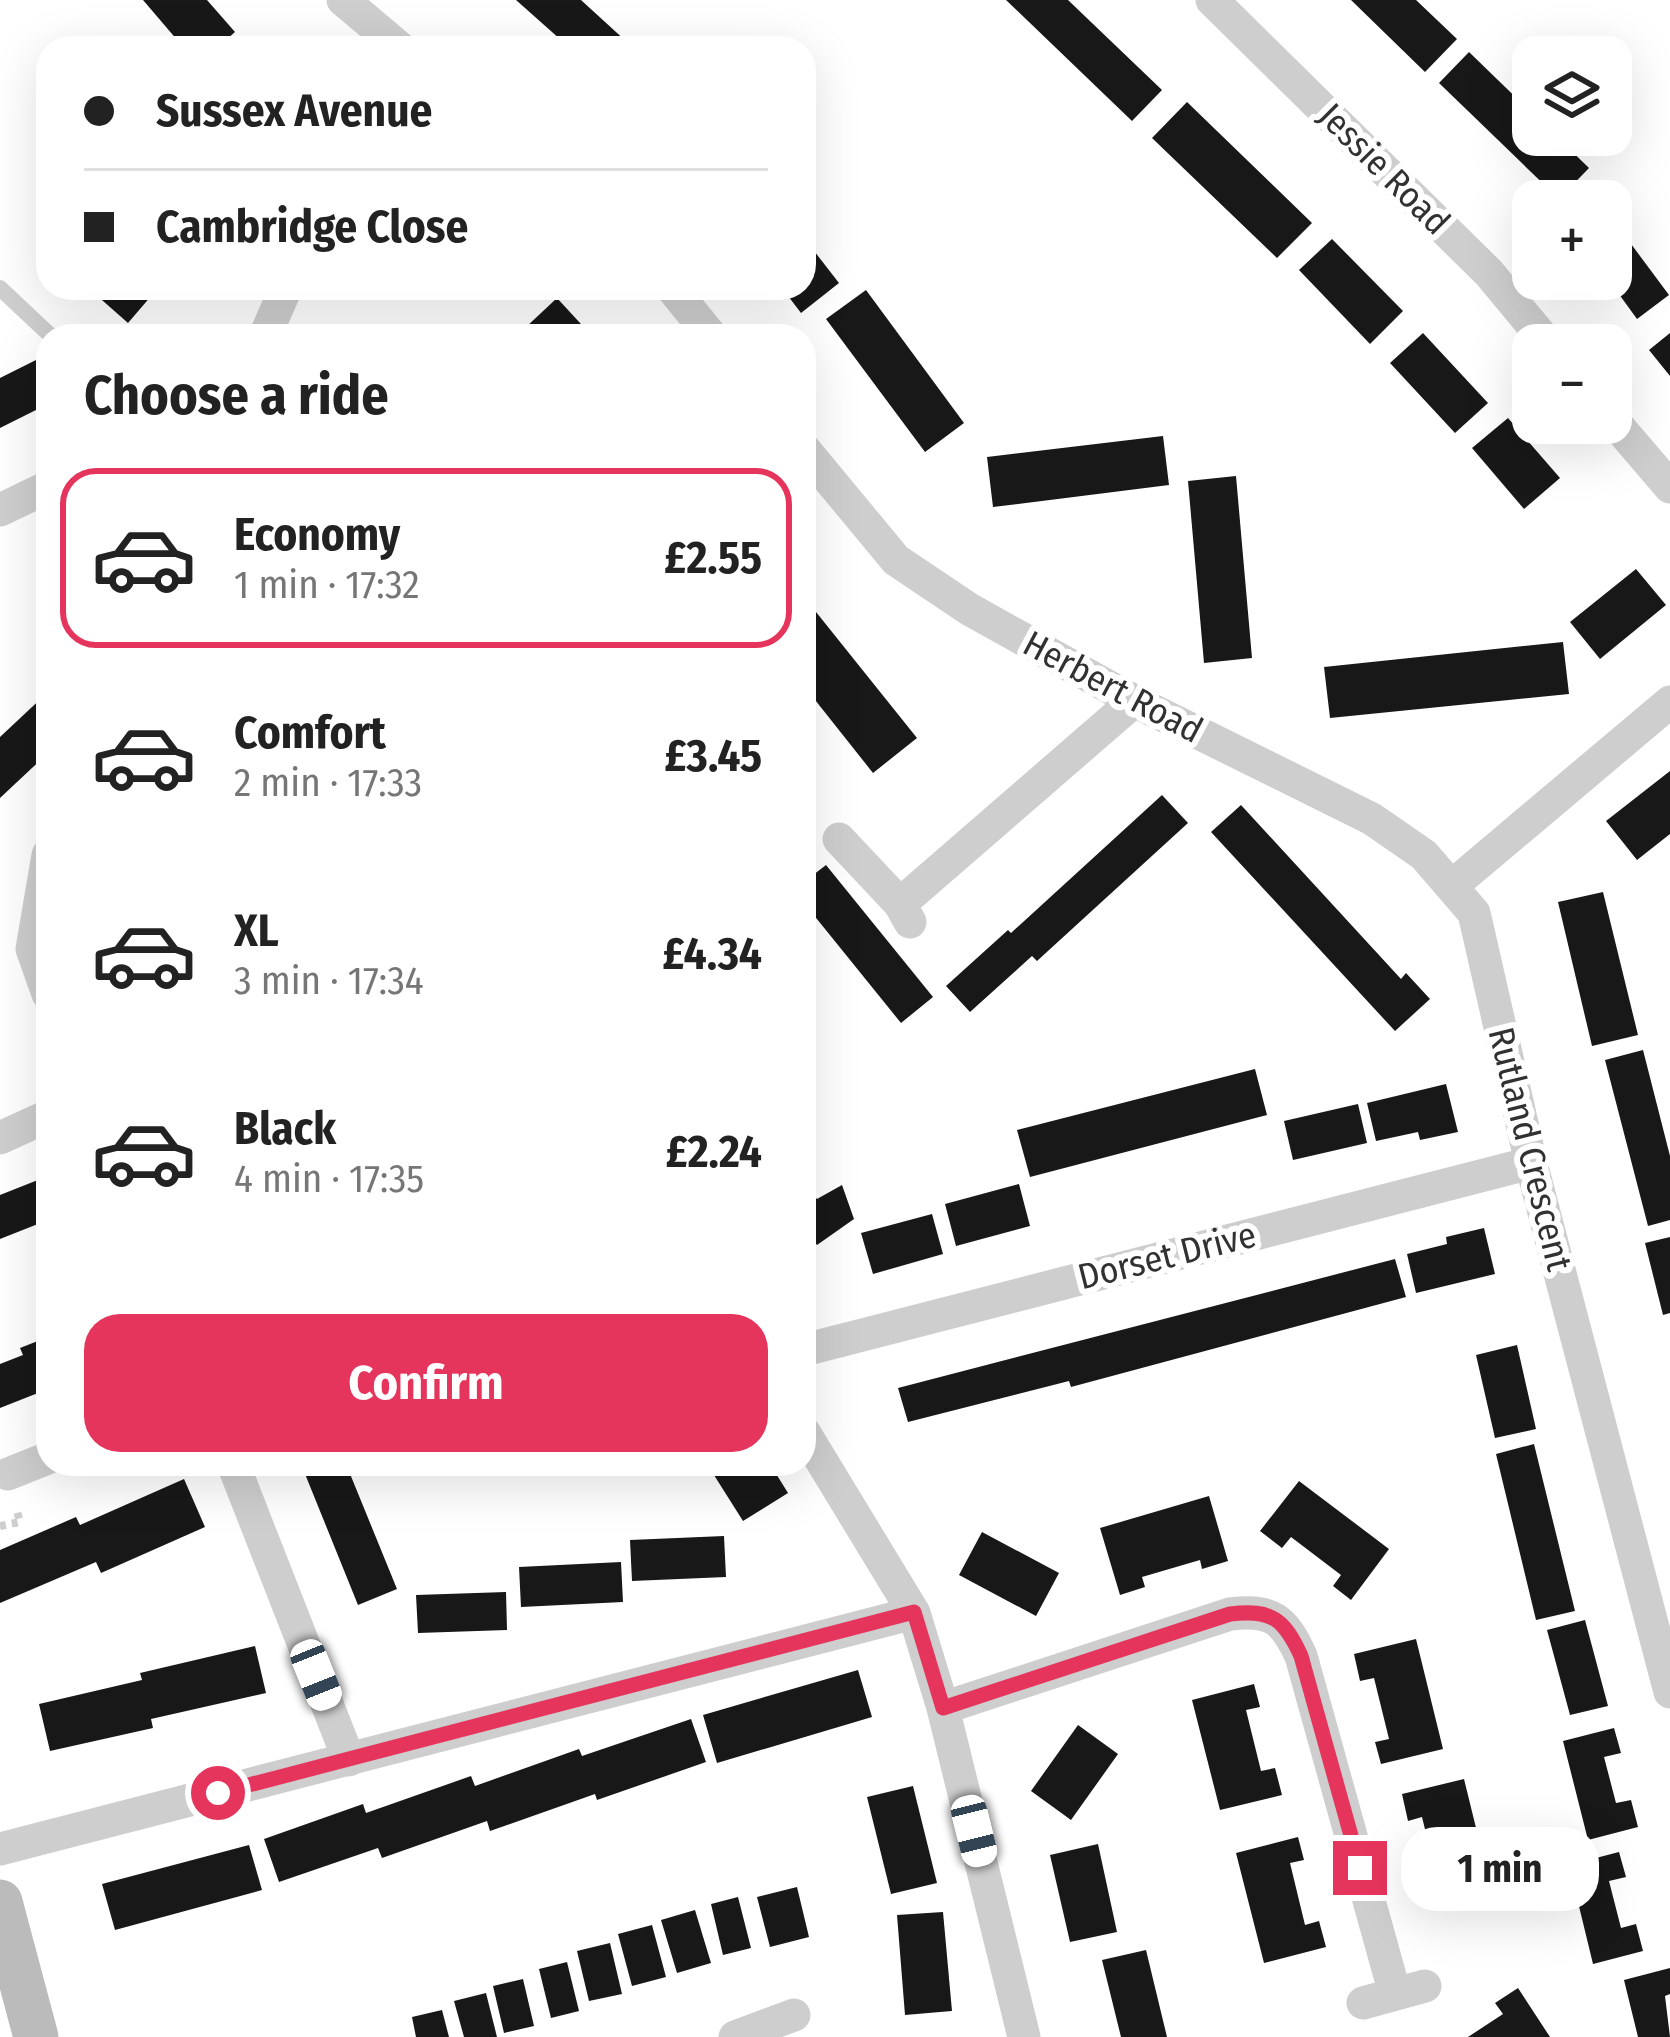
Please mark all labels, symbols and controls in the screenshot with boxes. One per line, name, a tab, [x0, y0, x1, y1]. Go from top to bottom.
map controls	[1512, 36, 1632, 444]
button: layers	[1512, 36, 1632, 156]
text: Sussex Avenue	[156, 84, 432, 138]
street label: Jessie Road	[1309, 94, 1459, 244]
button: +	[1512, 180, 1632, 300]
text: Cambridge Close	[156, 200, 468, 254]
button: −	[1512, 324, 1632, 444]
text: Choose a ride	[84, 364, 389, 428]
icon: car	[90, 504, 198, 612]
text: Economy	[234, 508, 400, 562]
text: £2.55	[664, 531, 762, 585]
text: 1 min · 17:32	[234, 562, 419, 608]
street label: Herbert Road	[1016, 621, 1210, 753]
icon: car	[90, 702, 198, 810]
text: Comfort	[234, 706, 386, 760]
text: £3.45	[665, 729, 762, 783]
text: 2 min · 17:33	[234, 760, 422, 806]
icon: car	[90, 900, 198, 1008]
text: XL	[234, 904, 279, 958]
text: £4.34	[662, 927, 762, 981]
text: 3 min · 17:34	[234, 958, 424, 1004]
street label: Rutland Crescent	[1479, 1023, 1582, 1275]
icon: car	[90, 1098, 198, 1206]
text: Black	[234, 1102, 336, 1156]
text: £2.24	[666, 1125, 762, 1179]
text: 4 min · 17:35	[234, 1156, 424, 1202]
street label: Dorset Drive	[1074, 1213, 1260, 1299]
button: Confirm	[84, 1314, 768, 1452]
car	[286, 1635, 346, 1715]
route start	[191, 1766, 245, 1820]
car	[948, 1792, 1000, 1870]
callout: 1 min	[1402, 1826, 1600, 1910]
route end	[1333, 1841, 1387, 1895]
text: 1 min	[1458, 1846, 1542, 1892]

